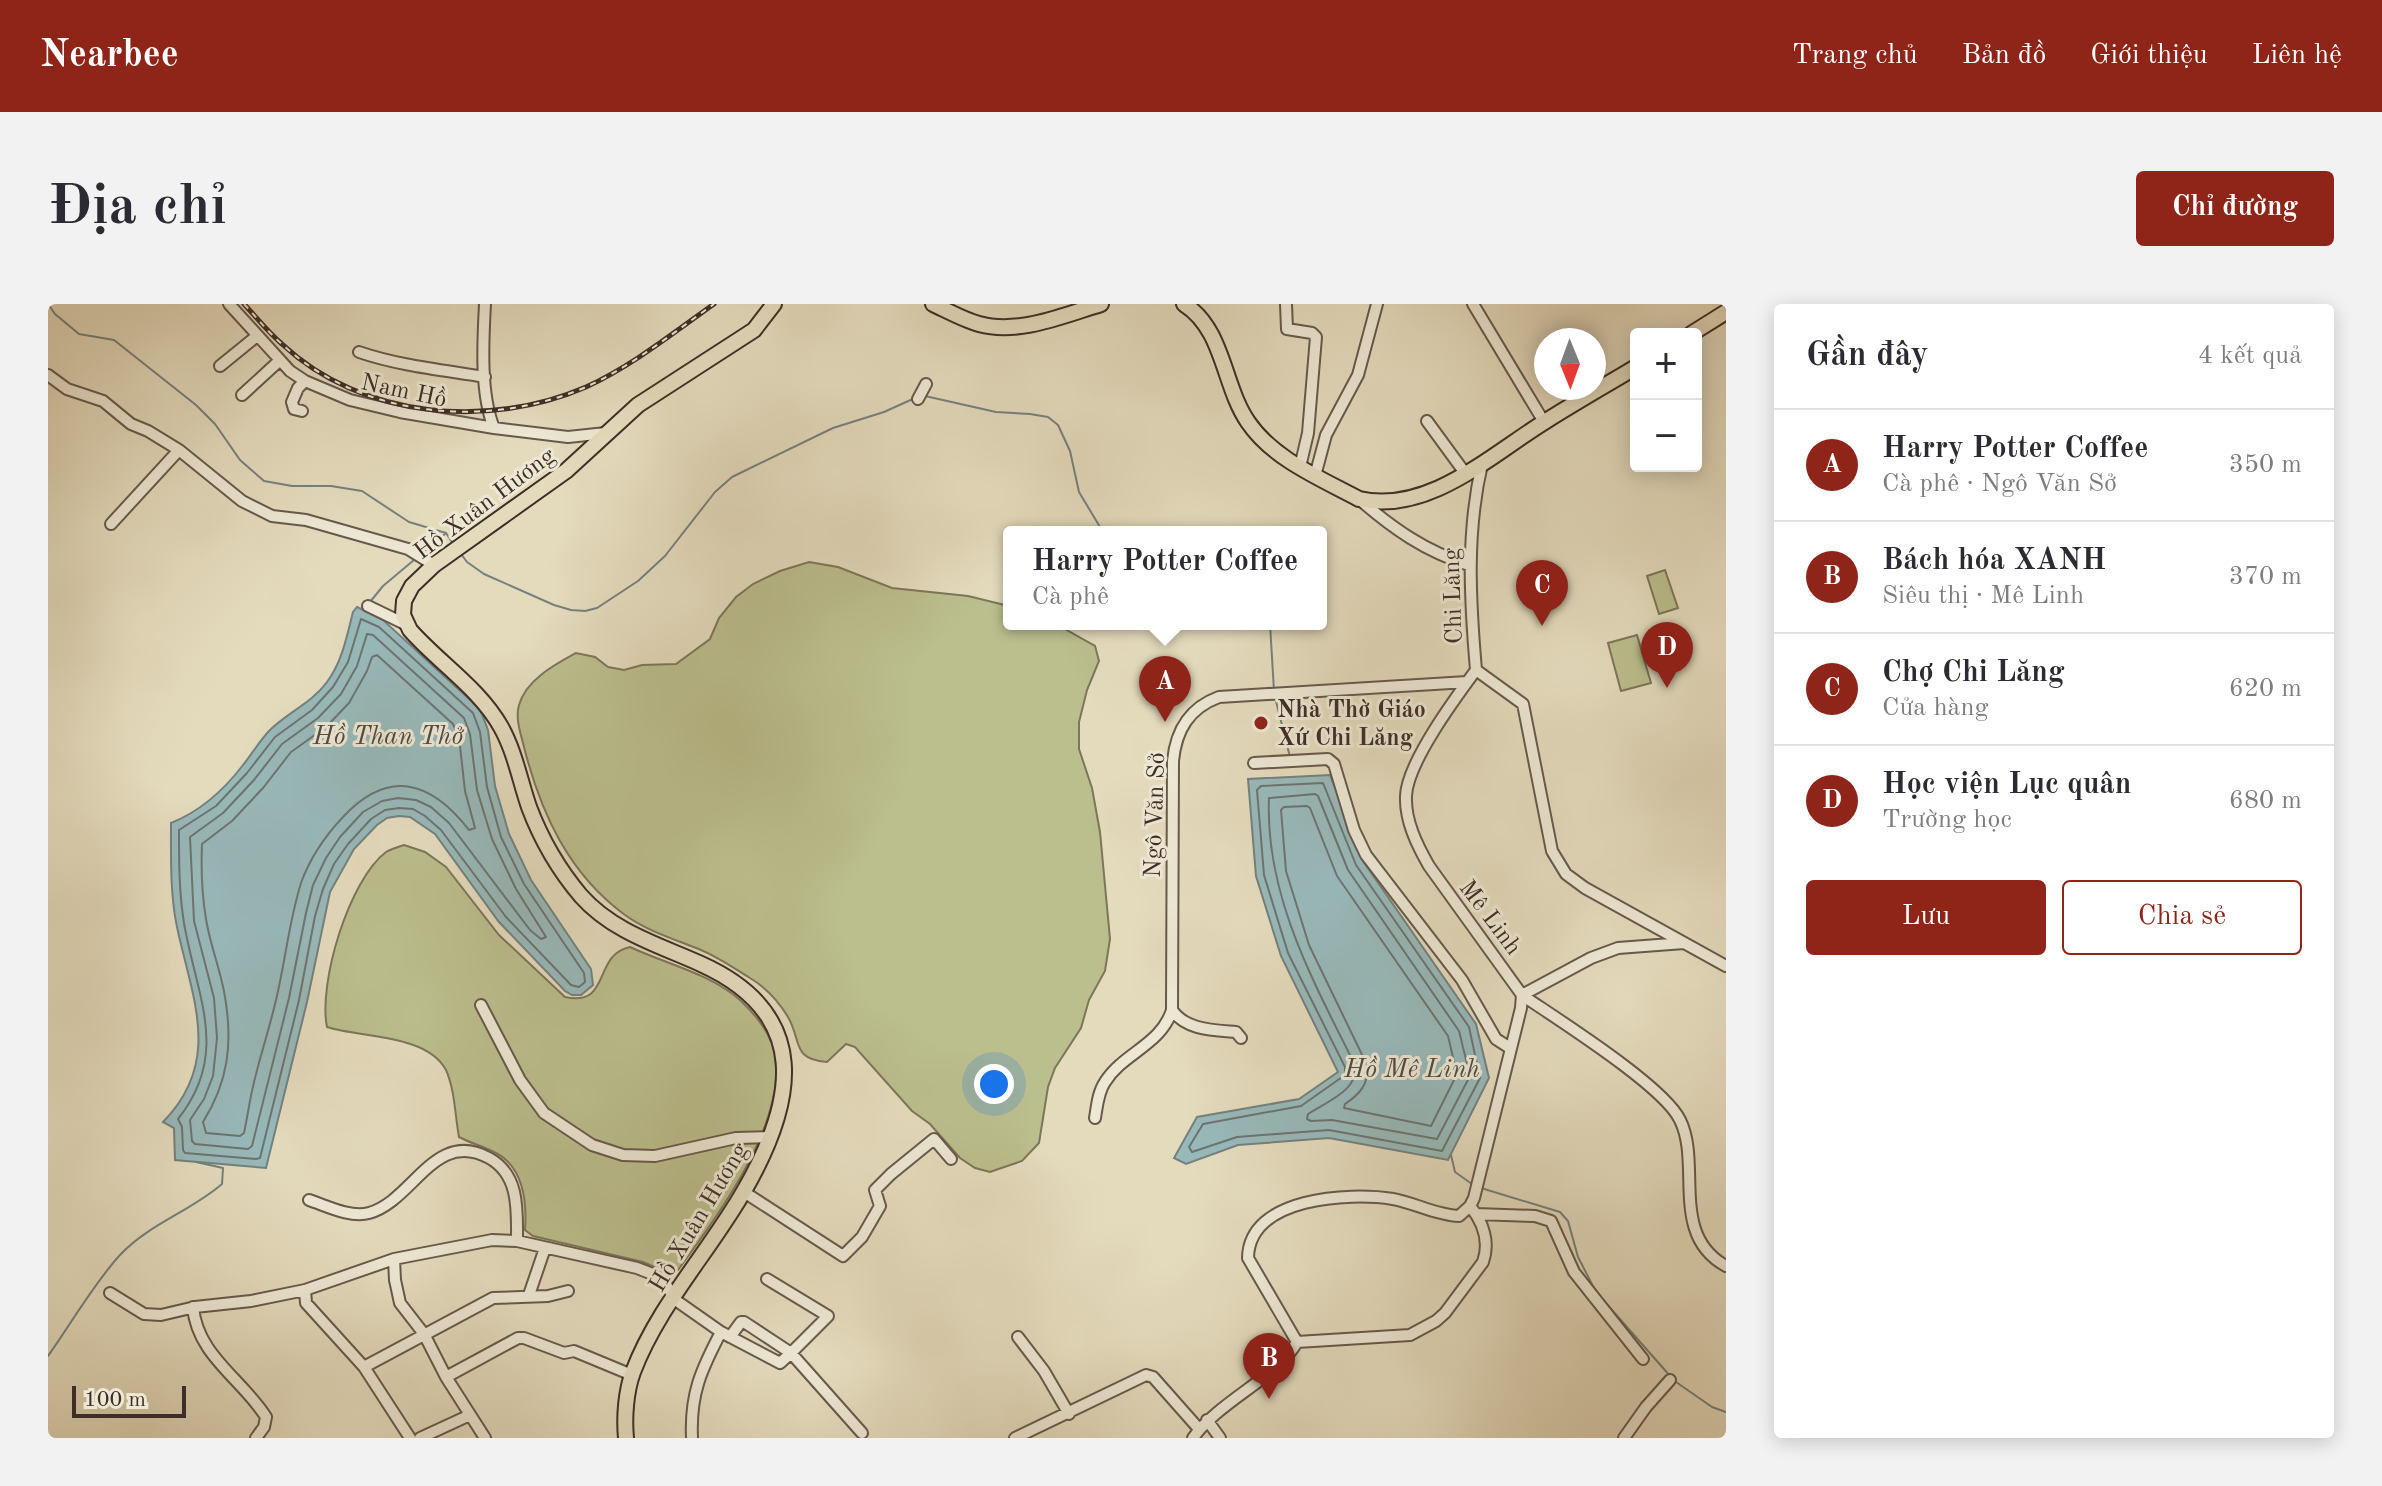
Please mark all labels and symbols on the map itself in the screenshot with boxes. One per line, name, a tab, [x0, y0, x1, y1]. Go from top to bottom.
north arrow	[1534, 328, 1606, 400]
street label: Nam Hồ	[359, 369, 449, 413]
street label: Hồ Xuân Hương	[409, 442, 560, 565]
street label: Chi Lăng	[1440, 547, 1468, 644]
pin: C	[1516, 560, 1568, 626]
pin: D	[1641, 622, 1693, 688]
pin: A	[1139, 656, 1191, 722]
place label: Nhà Thờ Giáo Xứ Chi Lăng	[1277, 699, 1426, 751]
marker: Nhà Thờ Giáo Xứ Chi Lăng	[1252, 714, 1270, 732]
water label: Hồ Than Thở	[312, 722, 464, 750]
street label: Ngô Văn Sở	[1142, 752, 1170, 878]
street label: Mê Linh	[1454, 876, 1525, 960]
water label: Hồ Mê Linh	[1343, 1055, 1480, 1083]
your location	[974, 1064, 1014, 1104]
street label: Hồ Xuân Hương	[644, 1138, 754, 1297]
pin: B	[1243, 1333, 1295, 1399]
scale bar	[72, 1382, 186, 1418]

